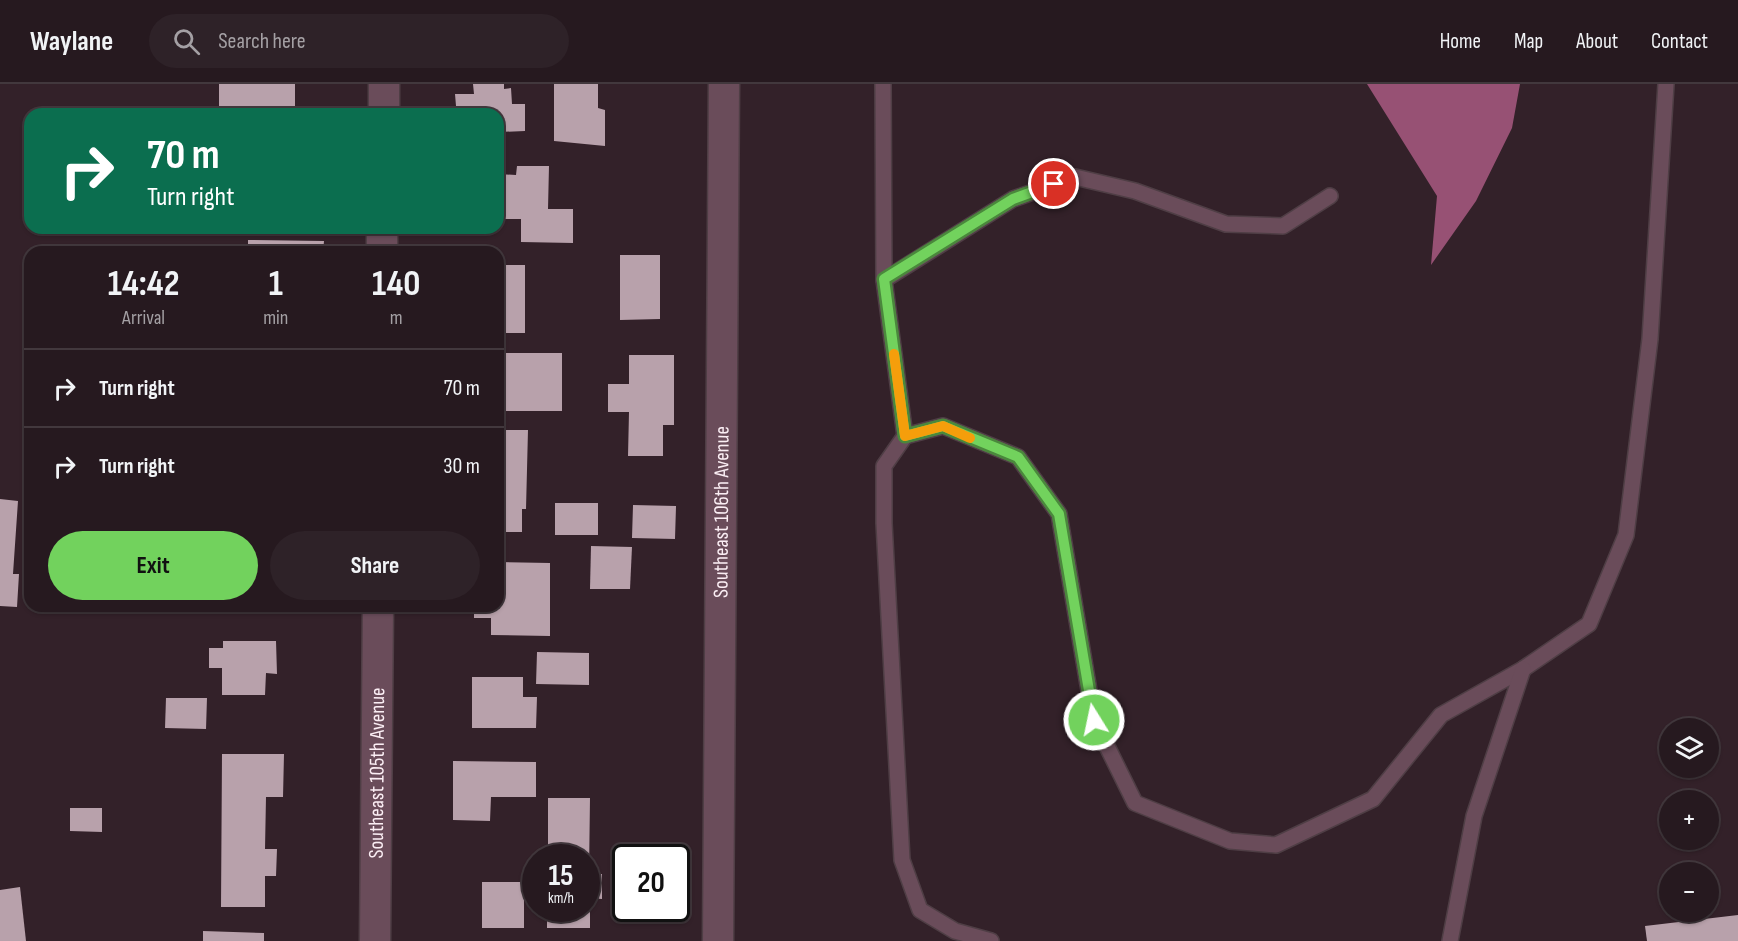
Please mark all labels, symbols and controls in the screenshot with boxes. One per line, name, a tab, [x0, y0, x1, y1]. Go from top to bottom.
search box	[149, 14, 569, 68]
text: Waylane	[30, 25, 113, 58]
icon: search	[170, 25, 203, 58]
text: Search here	[218, 28, 306, 55]
text: Home	[1440, 29, 1481, 54]
text: Map	[1514, 29, 1543, 54]
text: About	[1576, 29, 1618, 54]
text: Contact	[1651, 29, 1708, 54]
text: 70 m	[147, 130, 220, 181]
icon: right	[48, 132, 126, 210]
pin	[1028, 158, 1079, 209]
icon: arrive	[1037, 167, 1070, 200]
text: Turn right	[147, 181, 234, 213]
text: 14:42	[108, 263, 179, 306]
text: 1	[269, 263, 283, 306]
text: 140	[372, 263, 420, 306]
text: Arrival	[122, 306, 165, 330]
text: min	[263, 306, 288, 330]
text: m	[390, 306, 403, 330]
icon: right	[48, 372, 81, 405]
text: Turn right	[99, 375, 175, 402]
text: 70 m	[444, 375, 480, 402]
street label: Southeast 106th Avenue	[708, 426, 735, 598]
icon: right	[48, 450, 81, 483]
text: Turn right	[99, 453, 175, 480]
text: 30 m	[443, 453, 480, 480]
button: Exit	[48, 531, 258, 600]
button: Share	[270, 531, 480, 600]
street label: Southeast 105th Avenue	[364, 687, 390, 859]
position arrow	[1062, 688, 1126, 752]
map controls	[1659, 718, 1719, 922]
button: layers	[1659, 718, 1719, 778]
button: +	[1659, 790, 1719, 850]
speed limit sign: 20	[612, 844, 690, 922]
text: 15	[549, 858, 574, 894]
button: −	[1659, 862, 1719, 922]
text: km/h	[548, 889, 574, 908]

